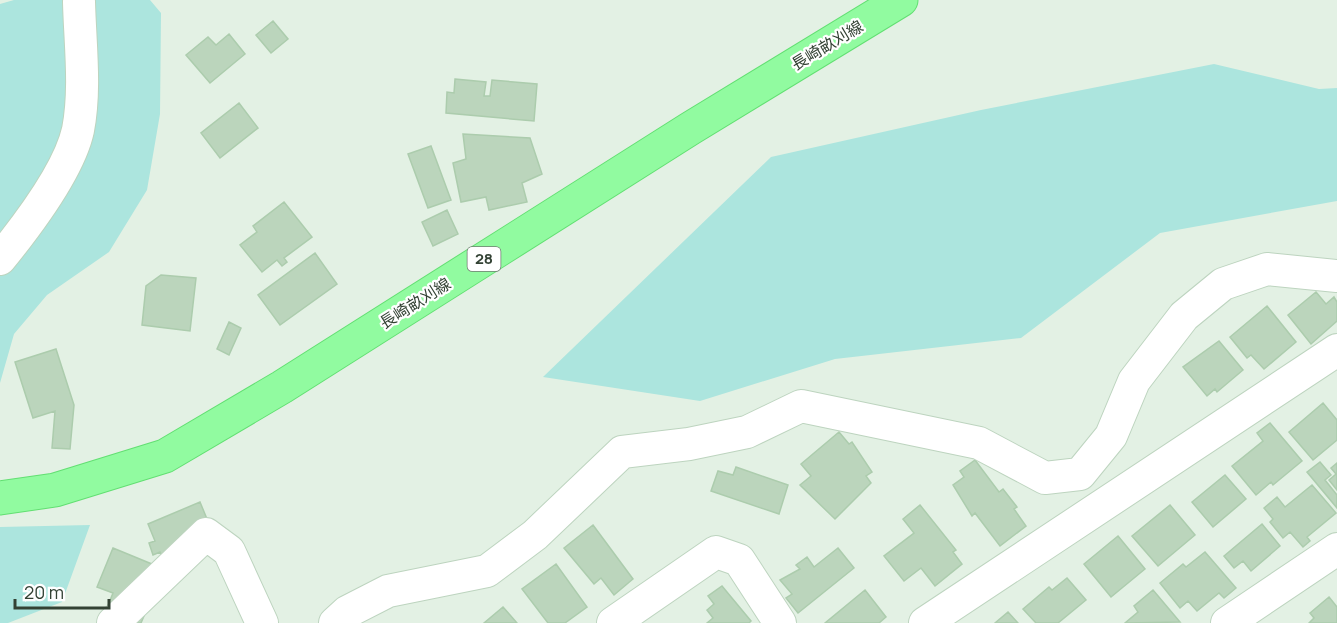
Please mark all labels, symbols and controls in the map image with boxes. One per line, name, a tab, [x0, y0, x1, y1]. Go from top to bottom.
street label: 長崎畝刈線	[787, 15, 867, 75]
road number: 28	[468, 247, 500, 271]
street label: 長崎畝刈線	[375, 272, 455, 334]
scale bar	[15, 572, 110, 610]
text: 20 m	[24, 580, 64, 604]

